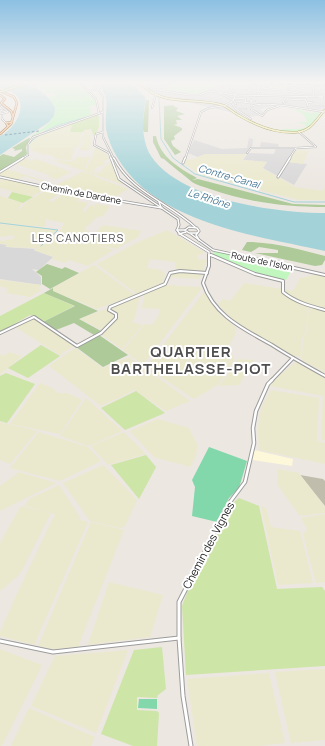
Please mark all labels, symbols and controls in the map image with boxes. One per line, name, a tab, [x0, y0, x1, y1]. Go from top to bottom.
water label: Contre-Canal	[197, 161, 263, 192]
street label: Chemin de Dardene	[40, 179, 122, 207]
water label: Le Rhône	[186, 185, 233, 211]
district label: LES CANOTIERS	[32, 230, 124, 245]
street label: Route de l'Islon	[230, 248, 294, 274]
district label: QUARTIER BARTHELASSE-PIOT	[111, 341, 271, 379]
street label: Chemin des Vignes	[179, 499, 237, 591]

